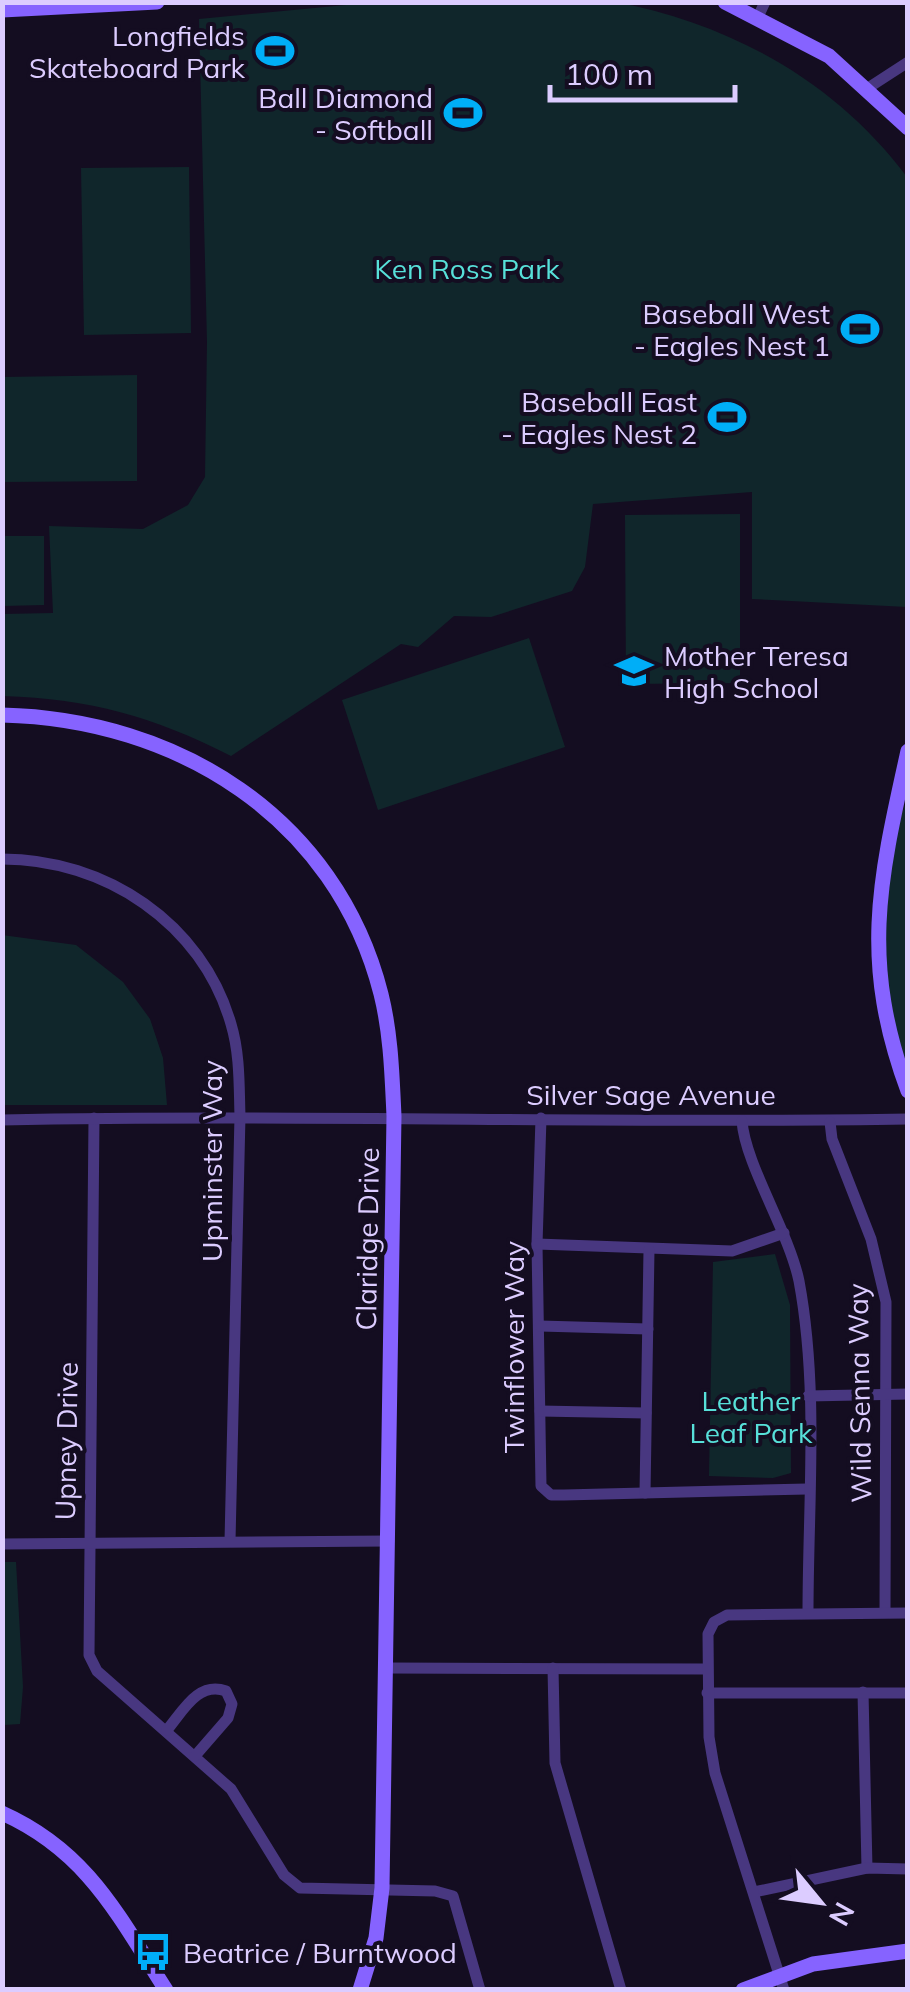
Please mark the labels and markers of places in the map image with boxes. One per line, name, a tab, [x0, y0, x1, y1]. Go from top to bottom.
place label: Longfields Skateboard Park	[29, 18, 246, 85]
sports icon: Longfields Skateboard Park	[254, 30, 296, 72]
place label: Ball Diamond - Softball	[258, 80, 433, 147]
sports icon: Ball Diamond - Softball	[442, 92, 484, 134]
place label: Baseball West - Eagles Nest 1	[634, 296, 830, 363]
sports icon: Baseball West - Eagles Nest 1	[839, 308, 881, 350]
place label: Baseball East - Eagles Nest 2	[501, 384, 697, 451]
sports icon: Baseball East - Eagles Nest 2	[706, 396, 748, 438]
place label: Mother Teresa High School	[664, 638, 849, 705]
school or university icon: Mother Teresa High School	[613, 650, 655, 692]
bus stop icon: Beatrice / Burntwood	[132, 1931, 174, 1973]
place label: Beatrice / Burntwood	[183, 1935, 457, 1970]

